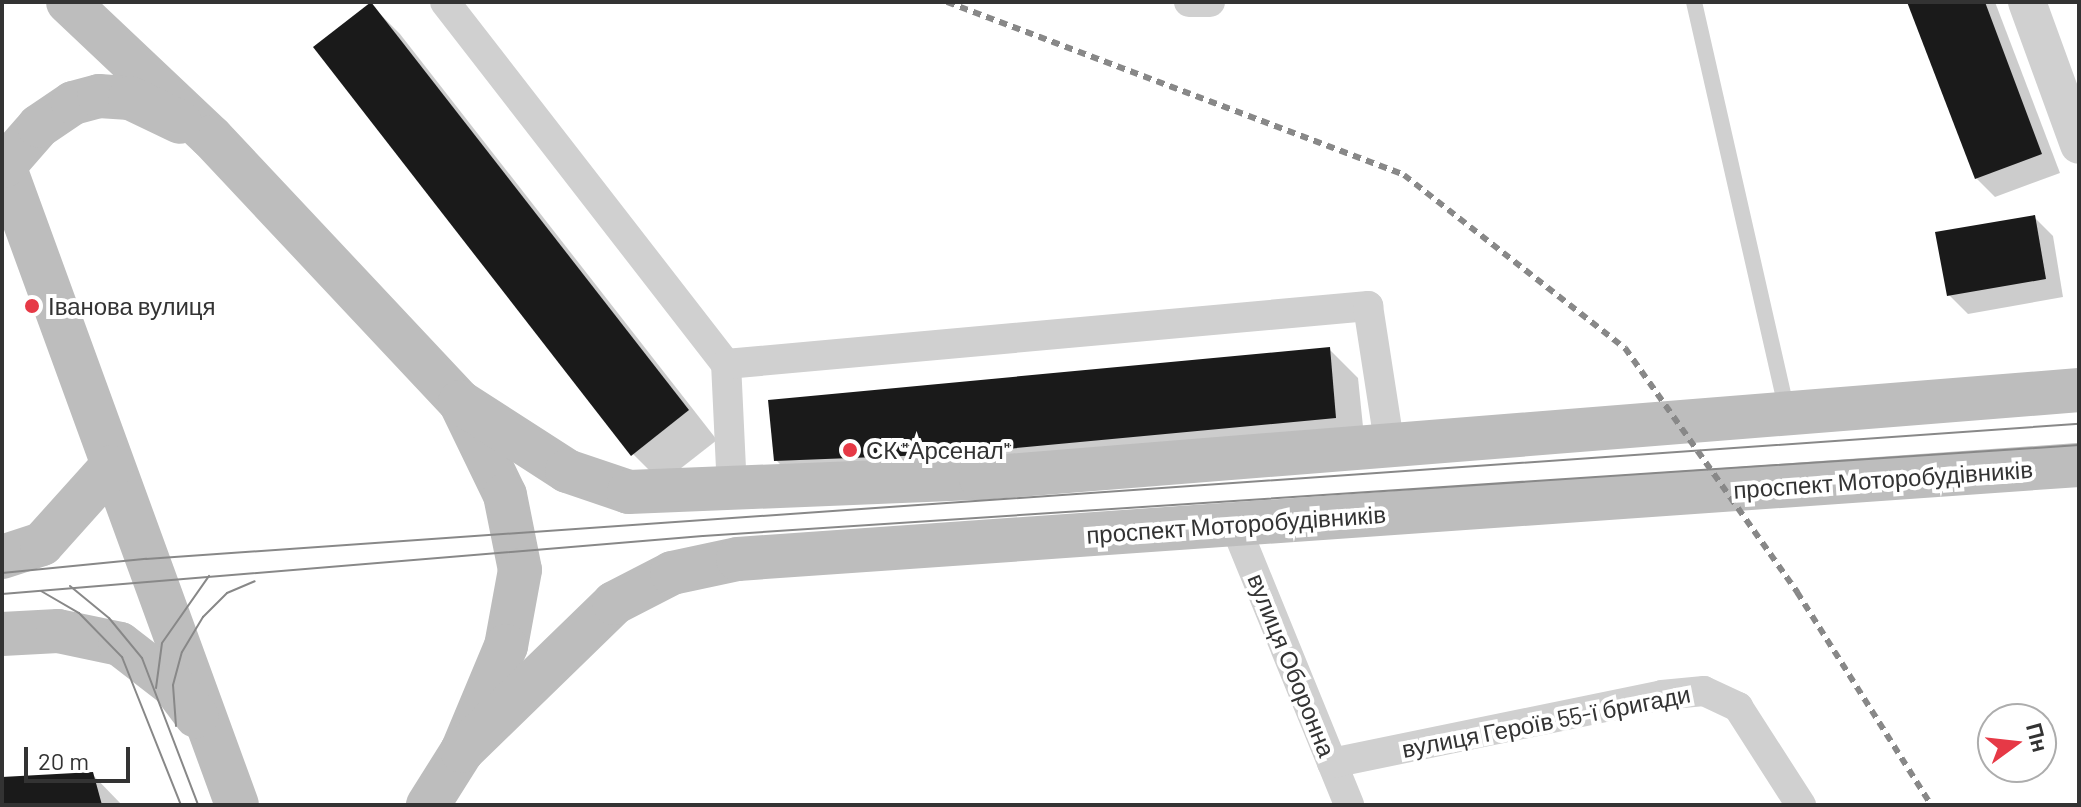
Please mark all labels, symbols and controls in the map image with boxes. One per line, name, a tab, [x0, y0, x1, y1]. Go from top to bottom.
place label: Іванова вулиця	[48, 292, 216, 320]
marker: Іванова вулиця	[23, 297, 41, 315]
place label: СК "Арсенал"	[866, 436, 1010, 464]
marker: СК "Арсенал"	[841, 441, 859, 459]
street label: проспект Моторобудівників	[1732, 454, 2034, 504]
street label: проспект Моторобудівників	[1085, 499, 1387, 549]
street label: вулиця Оборонна	[1242, 569, 1342, 761]
street label: вулиця Героїв 55-ї бригади	[1399, 679, 1693, 763]
north arrow	[1977, 703, 2057, 783]
text: Пн	[2022, 720, 2055, 755]
scale bar	[28, 731, 134, 781]
text: 20 m	[38, 746, 89, 775]

